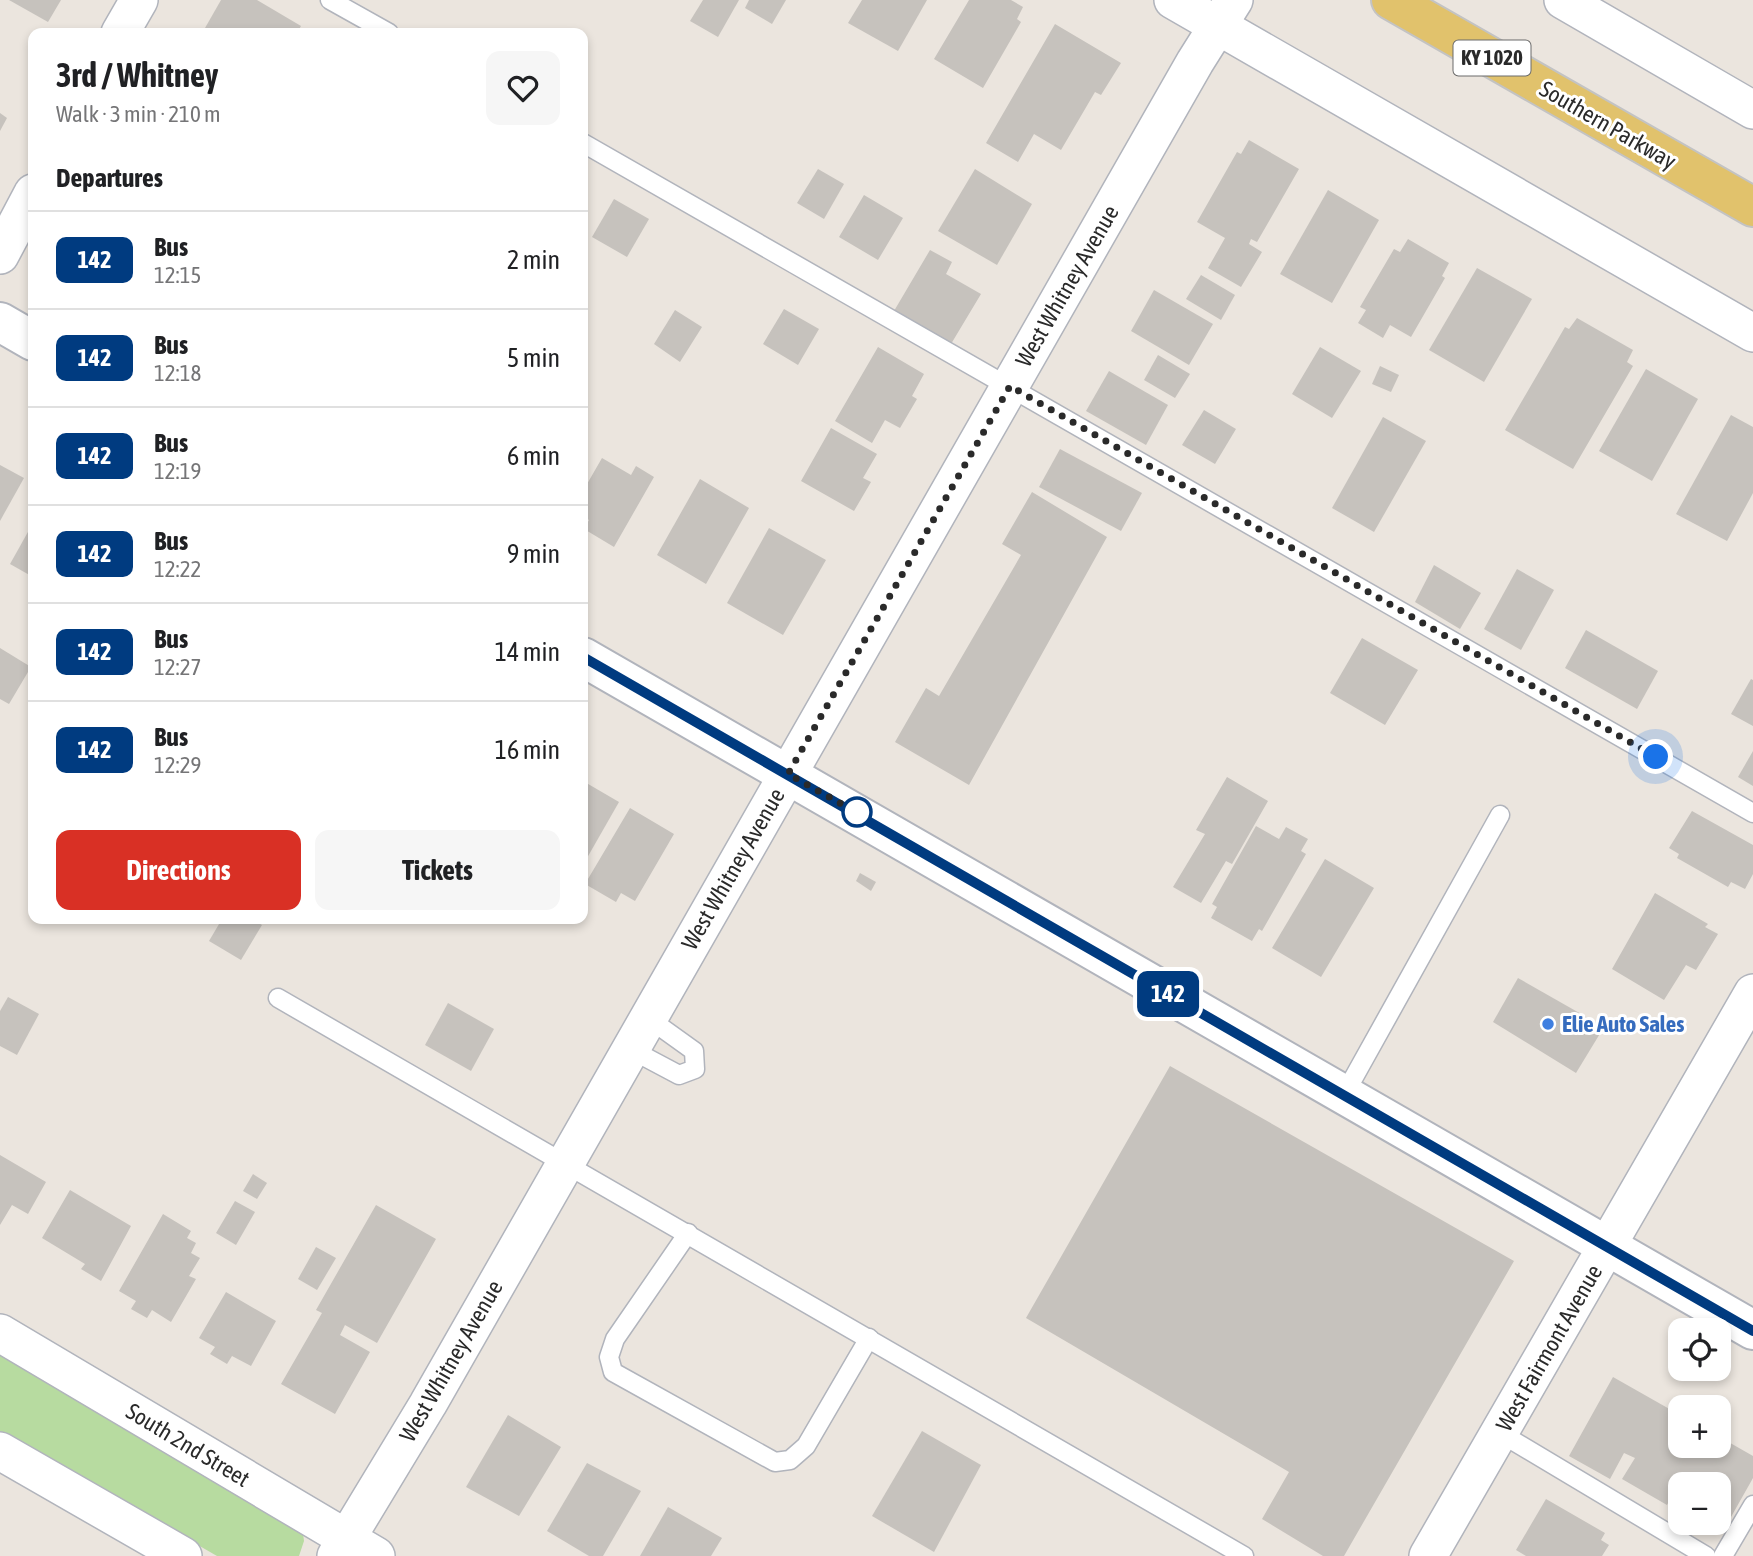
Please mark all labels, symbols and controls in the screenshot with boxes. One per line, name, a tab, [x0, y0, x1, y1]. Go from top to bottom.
road number: KY 1020	[1454, 41, 1530, 76]
button: heart	[486, 51, 560, 125]
text: 3rd / Whitney	[56, 56, 218, 94]
street label: Southern Parkway	[1535, 75, 1681, 175]
text: Walk · 3 min · 210 m	[56, 101, 220, 127]
text: Departures	[56, 163, 163, 193]
street label: West Whitney Avenue	[1010, 201, 1124, 371]
text: Bus	[154, 232, 188, 262]
text: 2 min	[507, 245, 560, 275]
text: 142	[78, 246, 111, 273]
text: 12:15	[154, 262, 201, 288]
text: Bus	[154, 330, 188, 360]
text: 5 min	[507, 343, 560, 373]
text: 142	[78, 344, 111, 371]
text: 12:18	[154, 360, 201, 386]
text: Bus	[154, 428, 188, 458]
text: 6 min	[507, 441, 560, 471]
text: 142	[78, 442, 111, 469]
text: 12:19	[154, 458, 201, 484]
text: Bus	[154, 526, 188, 556]
text: 9 min	[507, 539, 560, 569]
text: 142	[78, 540, 111, 567]
text: 12:22	[154, 556, 201, 582]
text: Bus	[154, 624, 188, 654]
text: 14 min	[495, 637, 560, 667]
text: 142	[78, 638, 111, 665]
text: 12:27	[154, 654, 201, 680]
text: Bus	[154, 722, 188, 752]
text: 16 min	[495, 735, 560, 765]
text: 142	[78, 736, 111, 763]
your location	[1638, 739, 1673, 774]
text: 12:29	[154, 752, 201, 778]
street label: West Whitney Avenue	[676, 784, 790, 954]
unlabelled marker	[842, 797, 872, 827]
button: Directions	[56, 830, 301, 910]
button: Tickets	[315, 830, 560, 910]
line badge: 142	[1128, 971, 1208, 1017]
text: 142	[1151, 980, 1185, 1007]
place label: Elie Auto Sales	[1562, 1011, 1684, 1037]
marker: Elie Auto Sales	[1540, 1016, 1556, 1032]
street label: West Fairmont Avenue	[1491, 1260, 1607, 1436]
street label: West Whitney Avenue	[394, 1276, 508, 1446]
map controls	[1668, 1318, 1731, 1535]
button: locate	[1668, 1318, 1731, 1381]
button: +	[1668, 1395, 1731, 1458]
street label: South 2nd Street	[122, 1398, 254, 1492]
button: −	[1668, 1472, 1731, 1535]

